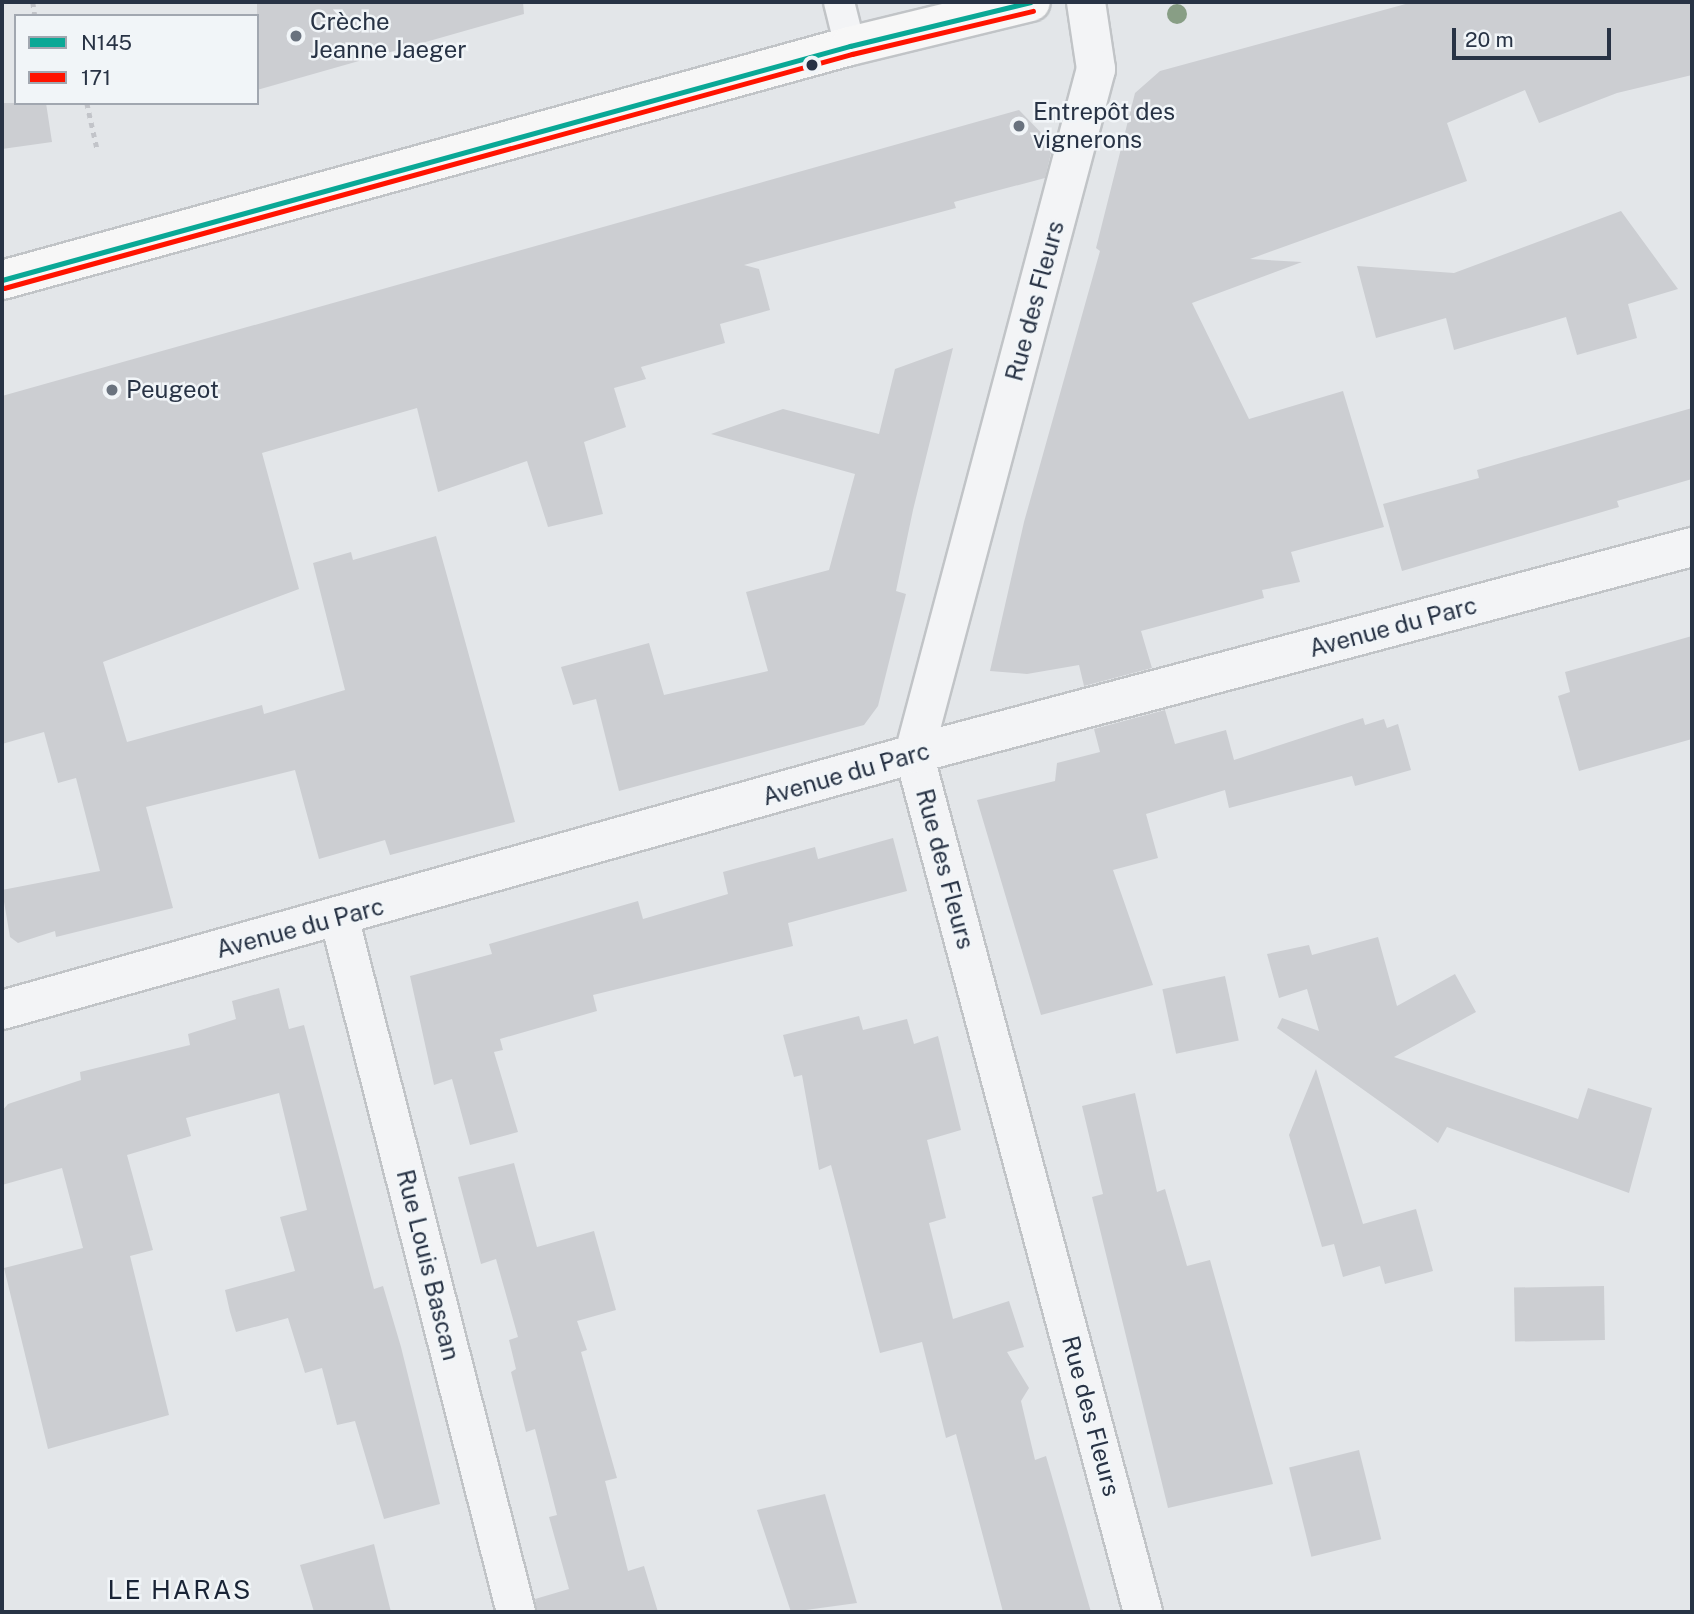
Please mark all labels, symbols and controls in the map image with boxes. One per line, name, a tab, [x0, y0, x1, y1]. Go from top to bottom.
place label: Crèche Jeanne Jaeger	[310, 8, 467, 64]
legend	[14, 14, 259, 105]
scale bar	[1456, 14, 1615, 58]
text: 20 m	[1465, 27, 1514, 52]
marker: Crèche Jeanne Jaeger	[288, 28, 304, 44]
text: N145	[81, 30, 132, 55]
unlabelled marker	[805, 58, 819, 72]
text: 171	[81, 65, 111, 90]
place label: Entrepôt des vignerons	[1033, 98, 1175, 154]
marker: Entrepôt des vignerons	[1011, 118, 1027, 134]
street label: Rue des Fleurs	[1000, 217, 1070, 385]
place label: Peugeot	[126, 376, 219, 404]
marker: Peugeot	[104, 382, 120, 398]
street label: Avenue du Parc	[1306, 591, 1480, 663]
street label: Avenue du Parc	[759, 736, 933, 812]
street label: Rue des Fleurs	[910, 785, 980, 953]
street label: Avenue du Parc	[213, 892, 387, 964]
street label: Rue Louis Bascan	[390, 1167, 466, 1363]
street label: Rue des Fleurs	[1056, 1332, 1126, 1500]
district label: LE HARAS	[108, 1574, 252, 1606]

